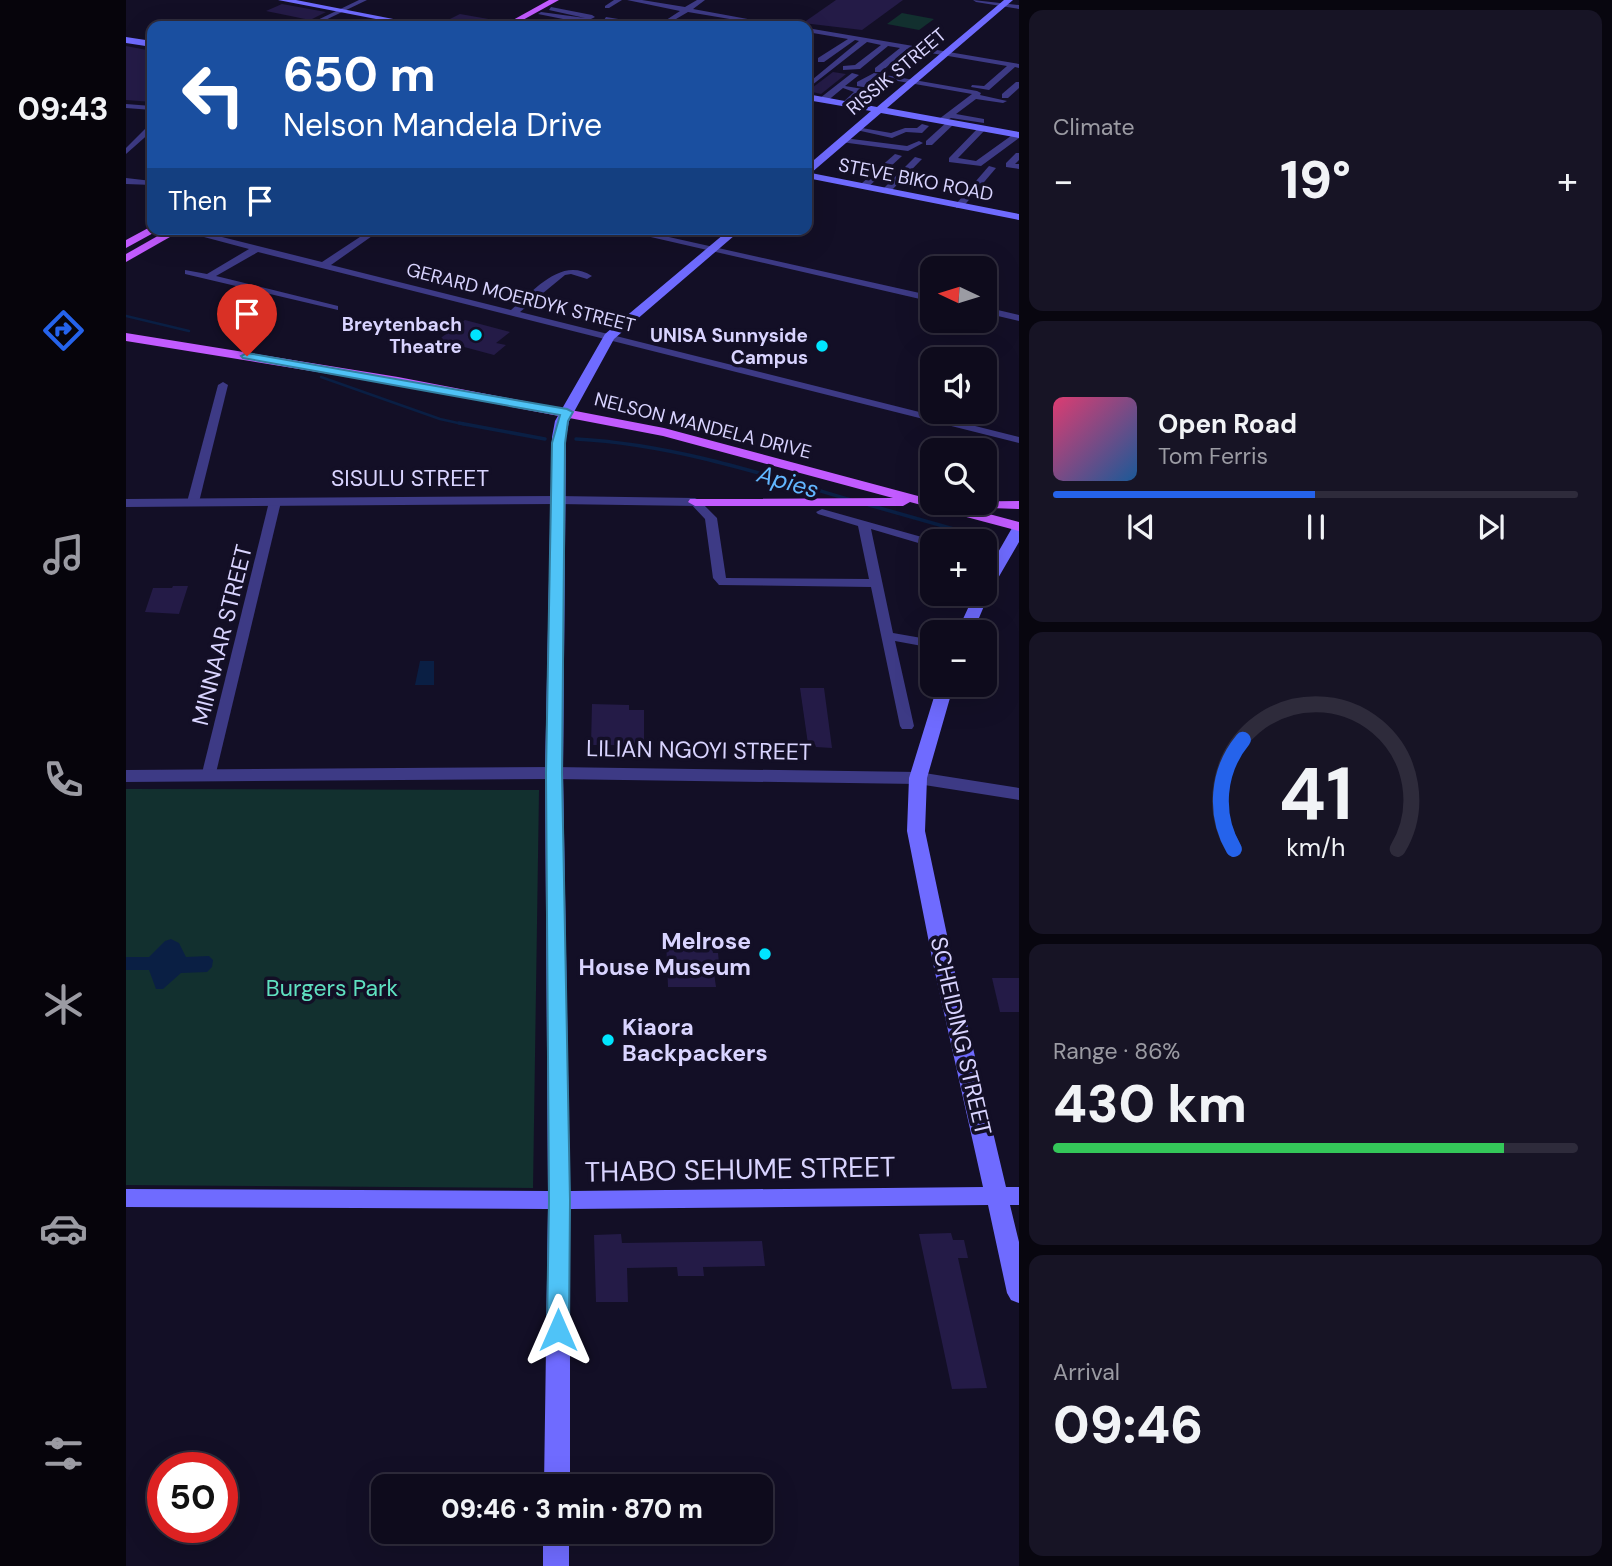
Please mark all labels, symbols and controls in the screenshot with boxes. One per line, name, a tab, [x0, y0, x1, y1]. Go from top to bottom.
street label: RISSIK STREET	[841, 22, 952, 121]
text: 650 m	[283, 42, 436, 106]
icon: left	[168, 49, 259, 140]
text: 09:43	[17, 88, 109, 130]
text: Nelson Mandela Drive	[283, 104, 602, 146]
text: Climate	[1053, 112, 1135, 142]
text: 19°	[1280, 146, 1351, 214]
street label: STEVE BIKO ROAD	[836, 152, 996, 207]
text: −	[1053, 156, 1074, 206]
text: +	[1557, 156, 1578, 206]
icon: arrive	[241, 182, 279, 220]
text: Then	[168, 184, 227, 218]
north arrow	[920, 256, 998, 332]
map controls	[920, 256, 997, 697]
street label: GERARD MOERDYK STREET	[404, 257, 638, 338]
pin	[217, 284, 277, 356]
icon: arrive	[228, 295, 266, 333]
icon: directions	[39, 306, 88, 355]
place label: Breytenbach Theatre	[342, 312, 462, 359]
place label: UNISA Sunnyside Campus	[650, 323, 808, 370]
marker: Breytenbach Theatre	[468, 327, 484, 343]
marker: UNISA Sunnyside Campus	[814, 338, 830, 354]
button: sound	[920, 347, 997, 424]
street label: NELSON MANDELA DRIVE	[592, 386, 814, 465]
text: Open Road	[1158, 407, 1297, 441]
button: search	[920, 438, 997, 515]
text: Tom Ferris	[1158, 441, 1268, 471]
water label: Apies	[753, 458, 822, 505]
street label: SISULU STREET	[331, 463, 489, 493]
icon: previous	[1122, 508, 1160, 546]
icon: pause	[1297, 508, 1335, 546]
icon: next	[1472, 508, 1510, 546]
button: +	[920, 529, 997, 606]
icon: music	[39, 530, 88, 579]
street label: MINNAAR STREET	[185, 541, 259, 729]
button: −	[920, 620, 997, 697]
street label: LILIAN NGOYI STREET	[586, 733, 812, 767]
text: 41	[1279, 747, 1352, 842]
icon: phone	[39, 755, 88, 804]
text: km/h	[1286, 831, 1345, 864]
place label: Melrose House Museum	[578, 926, 751, 982]
street label: SCHEIDING STREET	[924, 934, 998, 1138]
marker: Melrose House Museum	[757, 946, 773, 962]
park label: Burgers Park	[266, 973, 399, 1003]
icon: climate	[39, 980, 88, 1029]
place label: Kiaora Backpackers	[622, 1012, 768, 1068]
marker: Kiaora Backpackers	[600, 1032, 616, 1048]
text: Range · 86%	[1053, 1036, 1180, 1066]
text: 430 km	[1053, 1070, 1247, 1138]
street label: THABO SEHUME STREET	[584, 1148, 896, 1191]
icon: car	[39, 1204, 88, 1253]
position arrow	[521, 1293, 595, 1367]
text: Arrival	[1053, 1357, 1120, 1387]
text: 09:46	[1053, 1391, 1203, 1459]
icon: filters	[39, 1429, 88, 1478]
speed limit sign: 50	[147, 1452, 238, 1543]
text: 09:46 · 3 min · 870 m	[441, 1492, 703, 1526]

